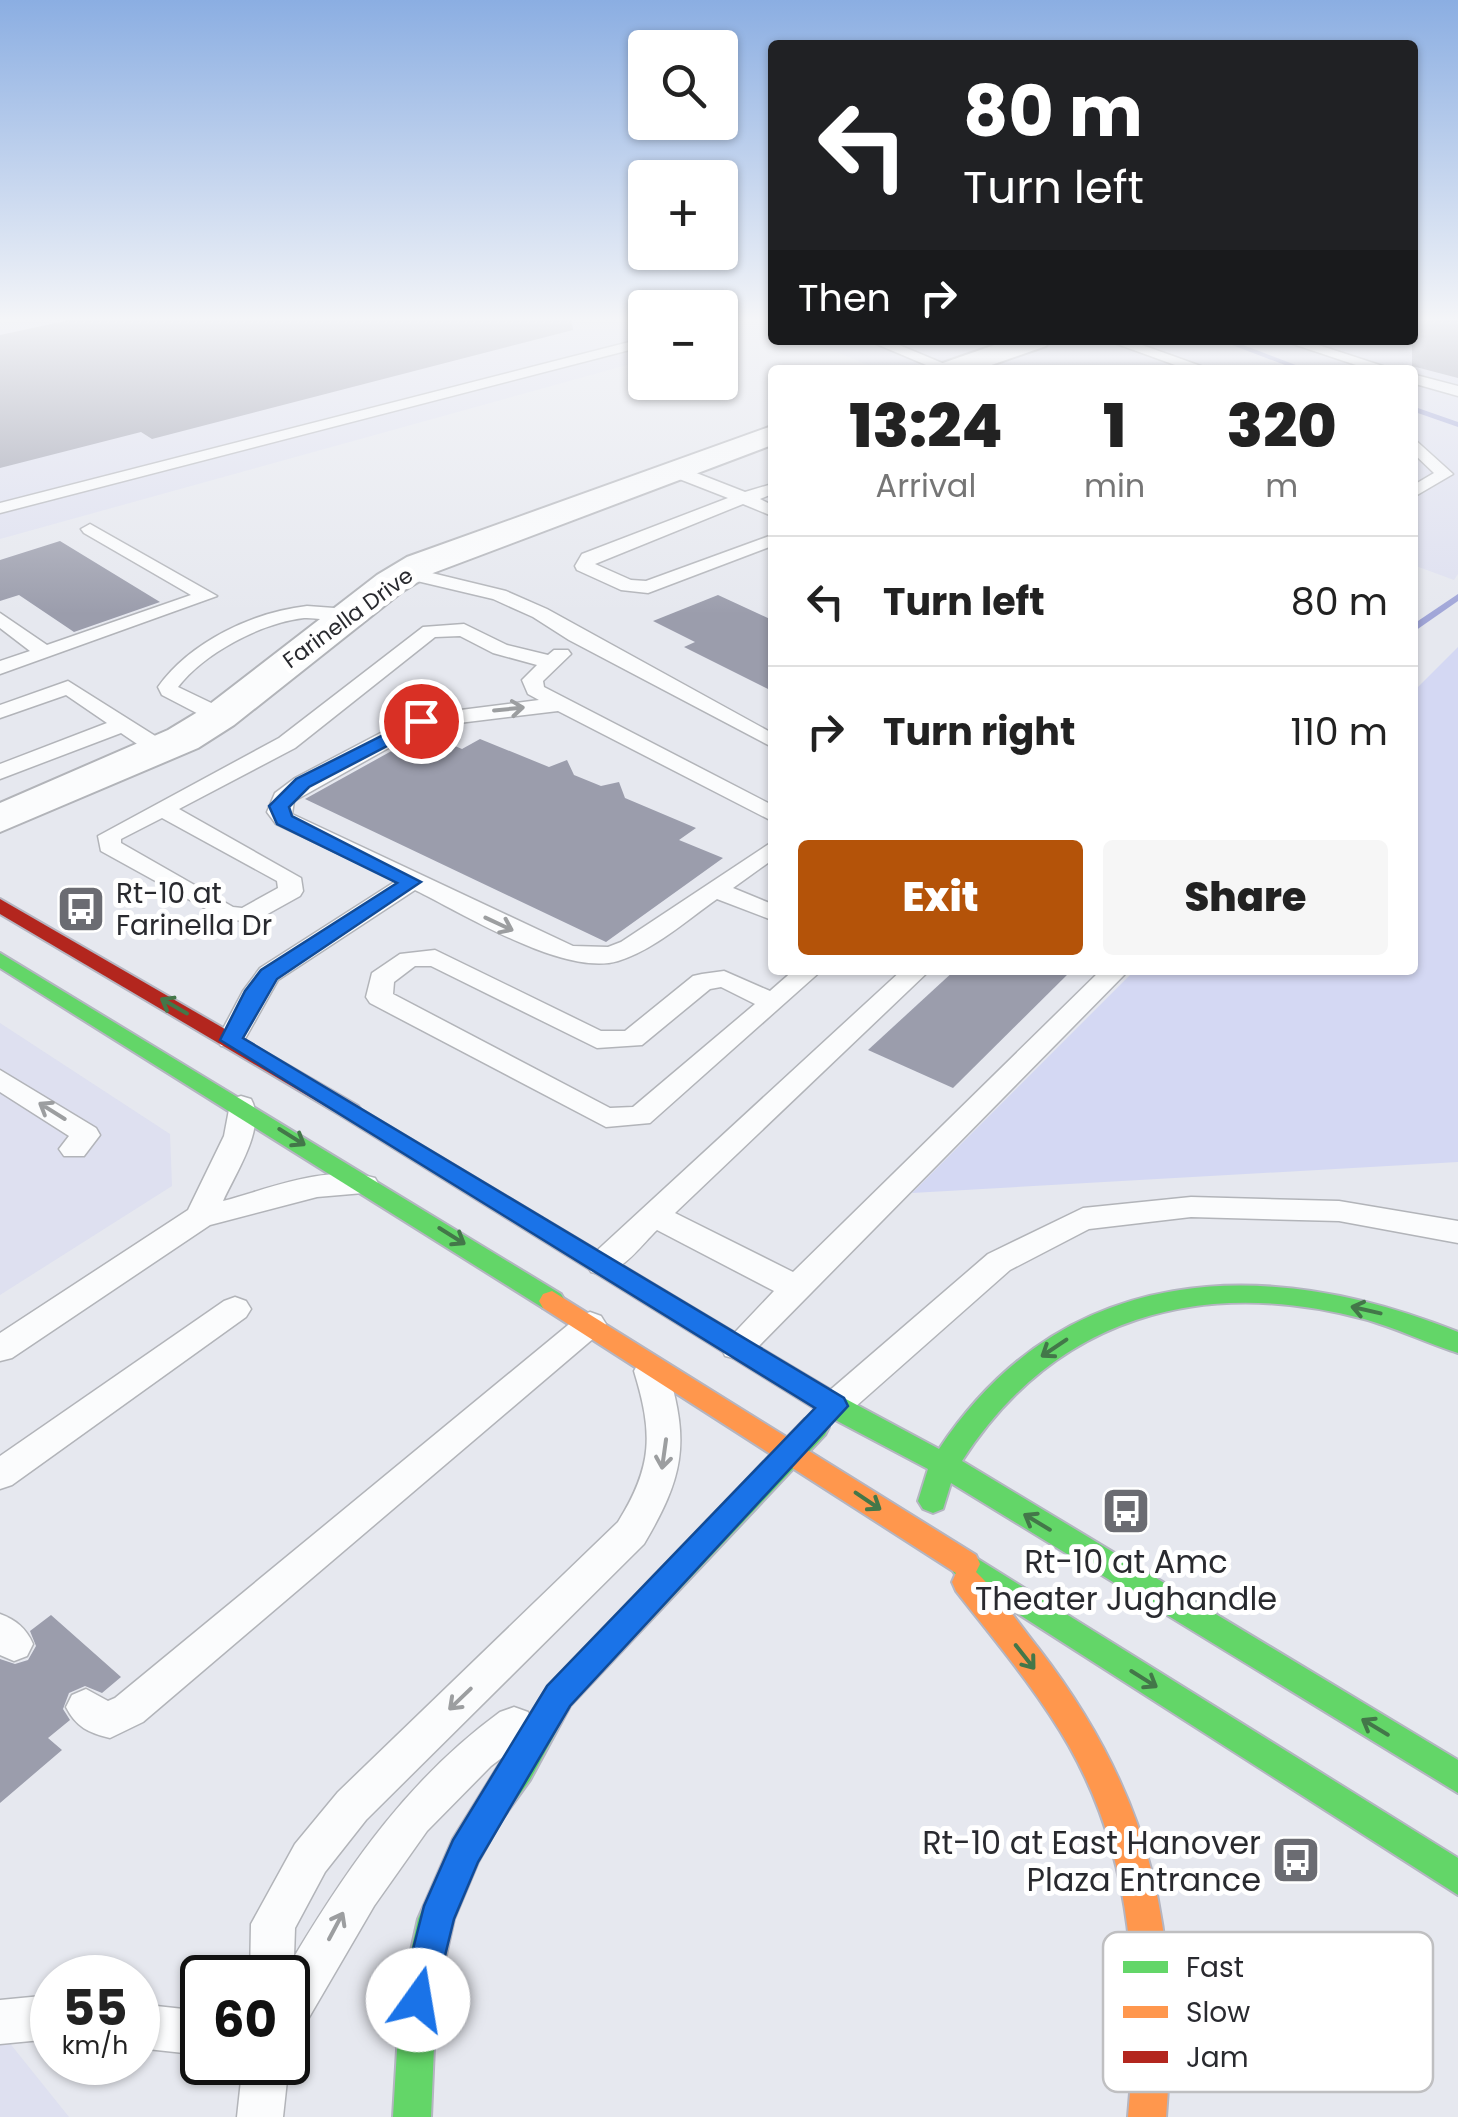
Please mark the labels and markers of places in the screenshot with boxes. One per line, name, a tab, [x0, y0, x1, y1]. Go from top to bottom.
pin	[379, 679, 464, 764]
place label: Rt-10 at Farinella Dr	[116, 874, 272, 945]
bus stop icon: Rt-10 at Farinella Dr	[55, 883, 107, 935]
bus stop icon: Rt-10 at Amc Theater Jughandle	[1100, 1485, 1152, 1537]
place label: Rt-10 at Amc Theater Jughandle	[975, 1539, 1277, 1621]
place label: Rt-10 at East Hanover Plaza Entrance	[922, 1820, 1261, 1902]
bus stop icon: Rt-10 at East Hanover Plaza Entrance	[1270, 1834, 1322, 1886]

